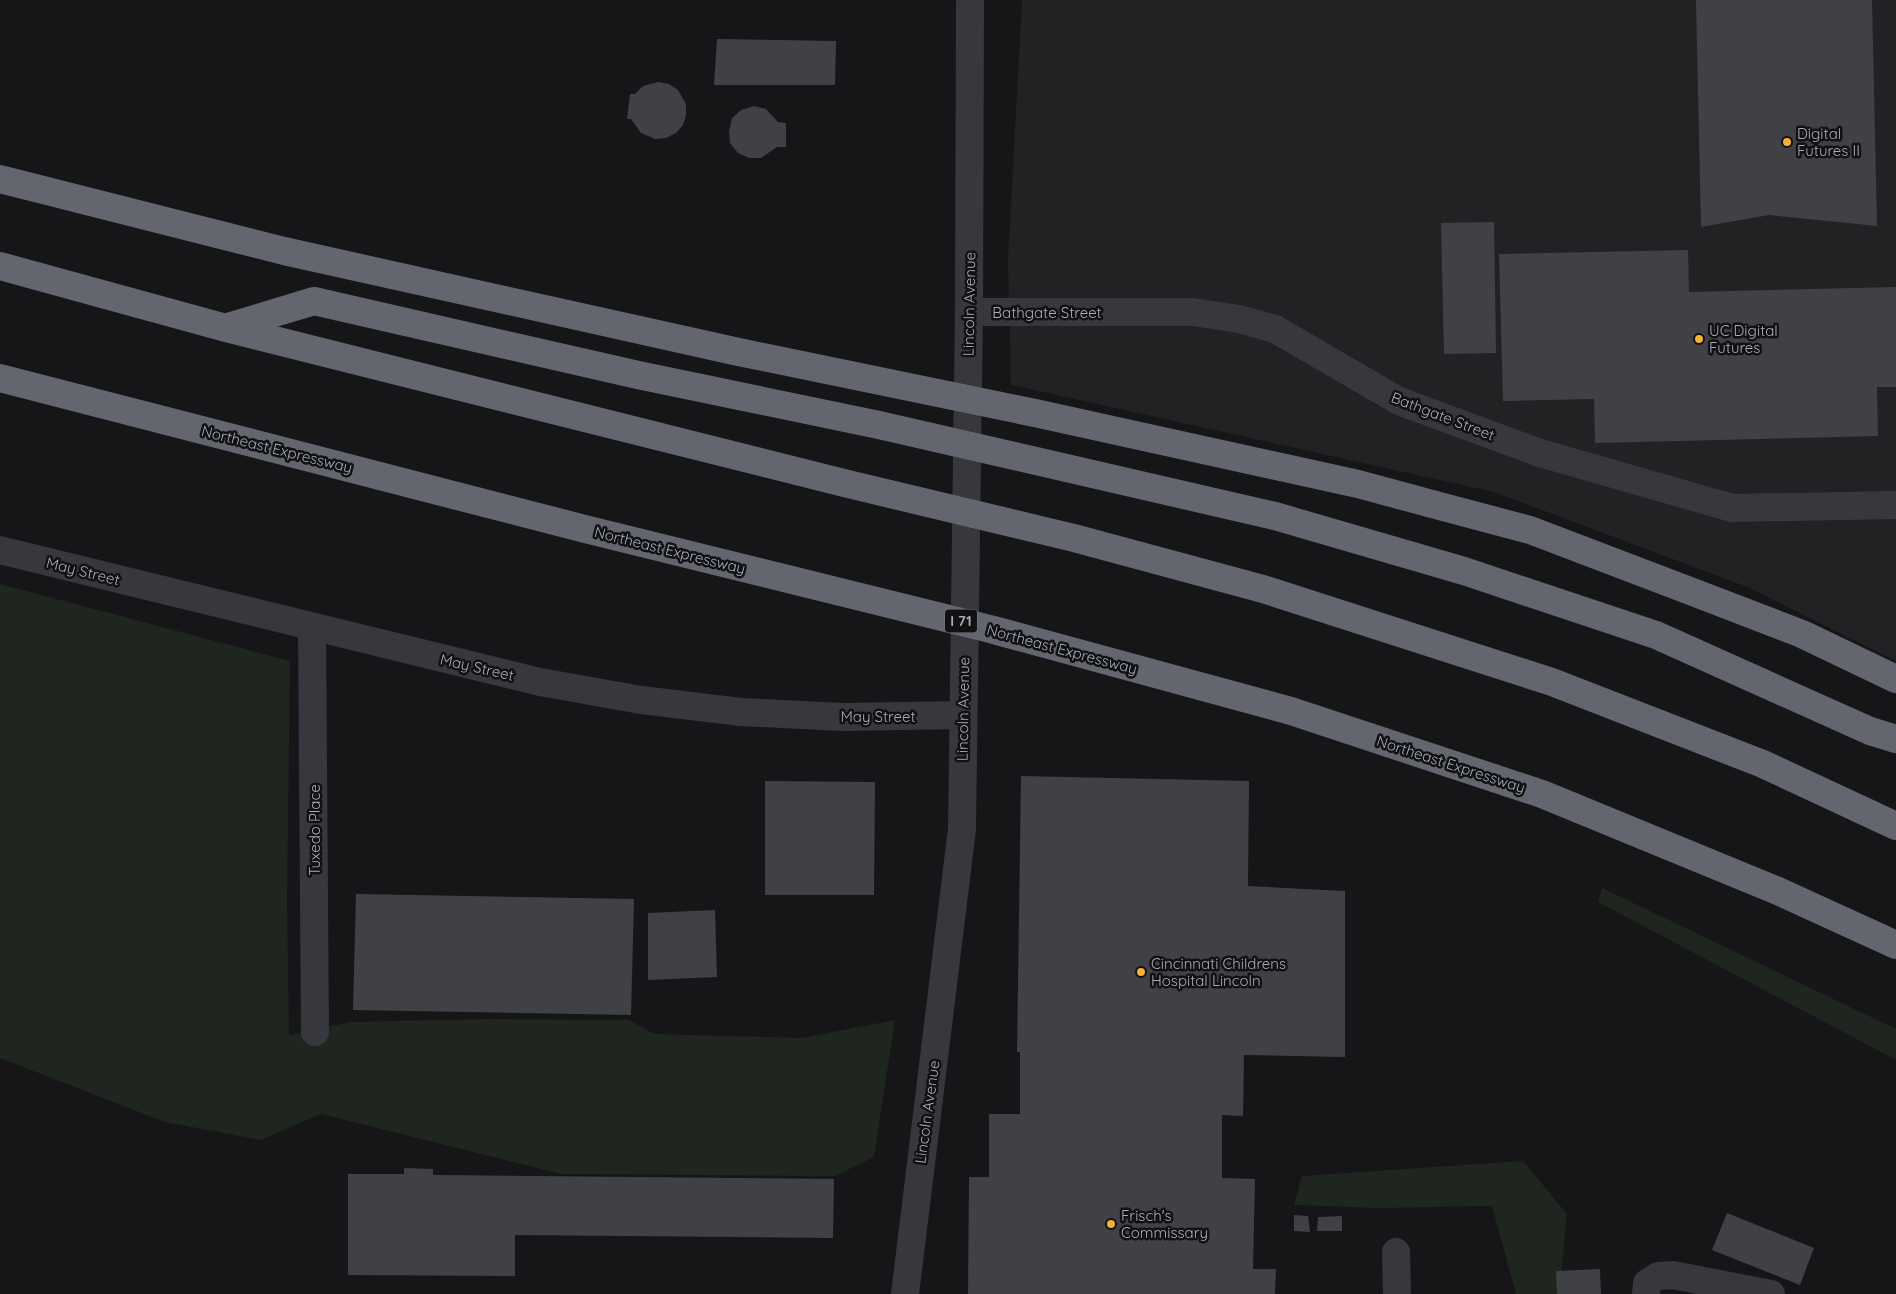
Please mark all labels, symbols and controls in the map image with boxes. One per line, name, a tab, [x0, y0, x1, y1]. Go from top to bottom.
place label: Digital Futures II	[1797, 124, 1860, 160]
marker: Digital Futures II	[1781, 136, 1793, 148]
street label: Lincoln Avenue	[959, 252, 979, 356]
street label: Bathgate Street	[992, 303, 1102, 322]
place label: UC Digital Futures	[1709, 321, 1778, 357]
marker: UC Digital Futures	[1693, 333, 1705, 345]
street label: Bathgate Street	[1389, 388, 1497, 444]
street label: Northeast Expressway	[199, 421, 355, 477]
street label: Northeast Expressway	[592, 522, 748, 578]
street label: May Street	[44, 553, 122, 589]
road number: I 71	[945, 610, 977, 632]
street label: Northeast Expressway	[985, 620, 1139, 678]
street label: May Street	[438, 649, 516, 685]
street label: Lincoln Avenue	[953, 657, 973, 761]
street label: May Street	[840, 707, 916, 726]
street label: Northeast Expressway	[1374, 731, 1528, 797]
street label: Tuxedo Place	[305, 784, 324, 876]
place label: Cincinnati Childrens Hospital Lincoln	[1151, 954, 1286, 990]
marker: Cincinnati Childrens Hospital Lincoln	[1135, 966, 1147, 978]
street label: Lincoln Avenue	[910, 1059, 944, 1165]
place label: Frisch's Commissary	[1121, 1206, 1208, 1242]
marker: Frisch's Commissary	[1105, 1218, 1117, 1230]

